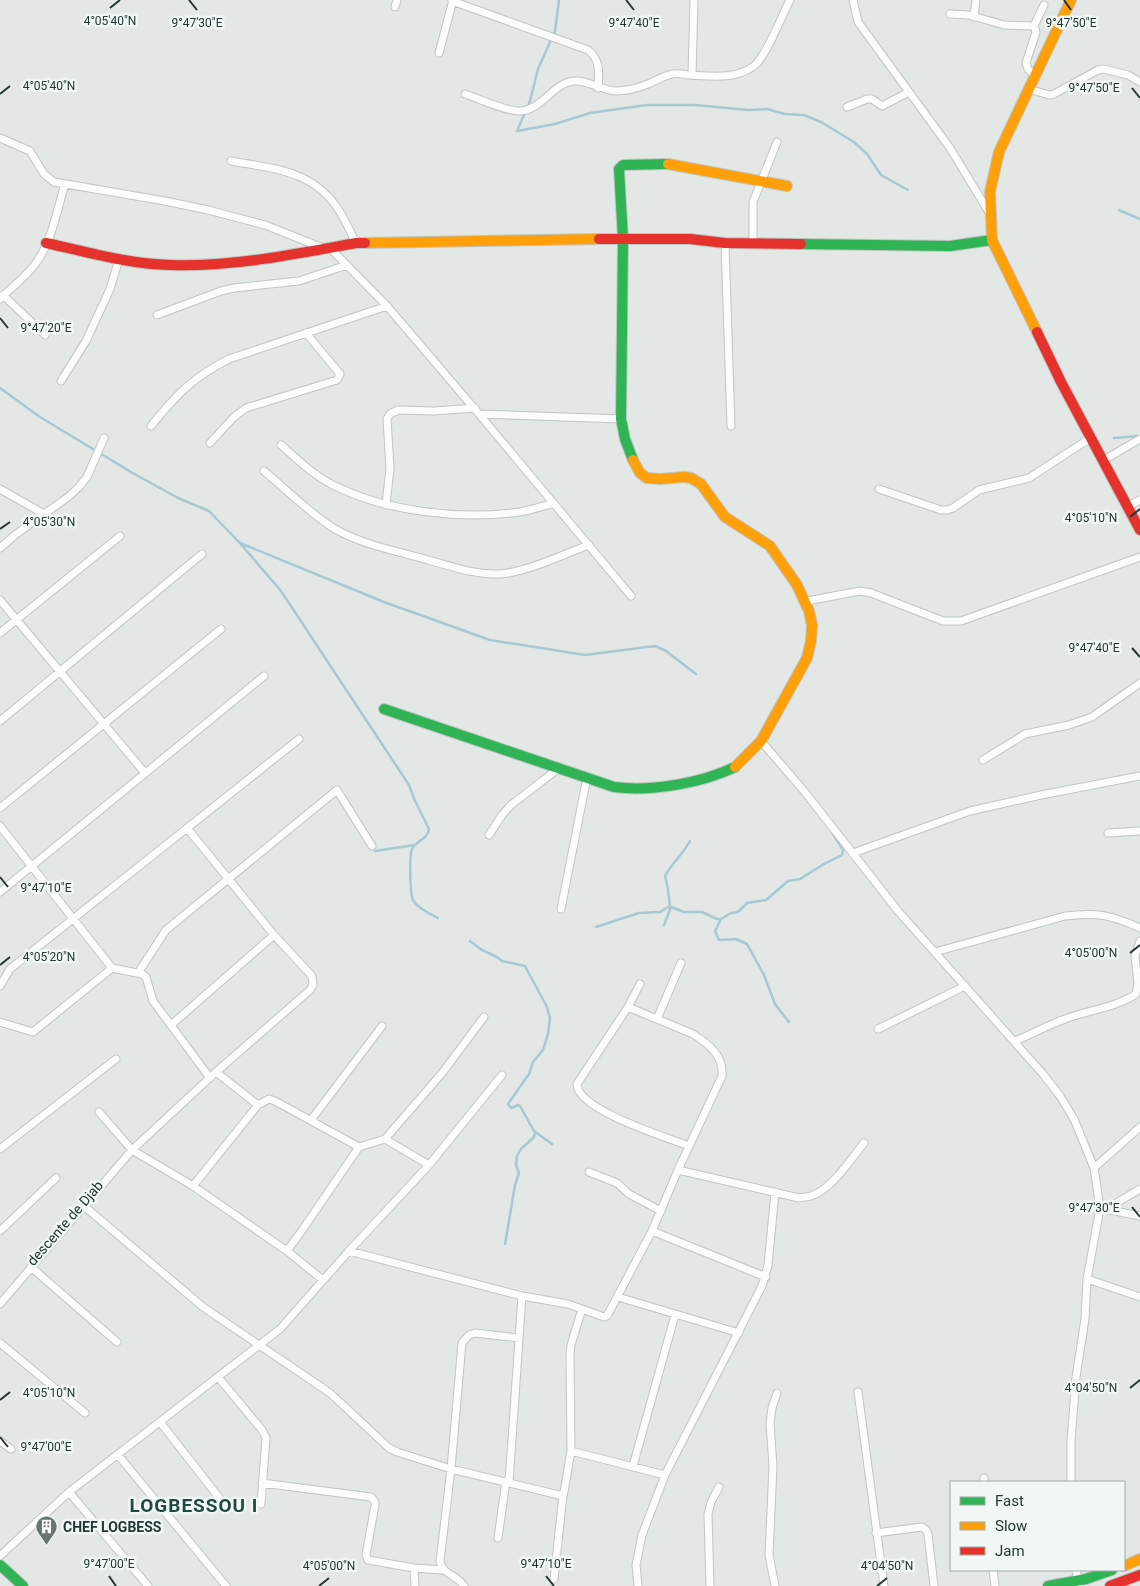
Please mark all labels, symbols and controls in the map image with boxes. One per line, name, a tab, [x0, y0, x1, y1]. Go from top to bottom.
text: 4°05'40"N	[84, 14, 136, 28]
text: 9°47'30"E	[172, 16, 223, 30]
text: 9°47'40"E	[609, 16, 660, 30]
text: 9°47'50"E	[1046, 16, 1097, 30]
text: 4°05'40"N	[23, 79, 75, 93]
text: 9°47'50"E	[1069, 81, 1120, 95]
text: 9°47'20"E	[21, 321, 72, 335]
text: 4°05'10"N	[1065, 511, 1117, 525]
text: 4°05'30"N	[23, 515, 75, 529]
text: 9°47'40"E	[1069, 641, 1120, 655]
text: 9°47'10"E	[21, 881, 72, 895]
text: 4°05'00"N	[1065, 946, 1117, 960]
text: 4°05'20"N	[23, 950, 75, 964]
street label: descente de Djab	[24, 1177, 106, 1269]
text: 9°47'30"E	[1069, 1201, 1120, 1215]
text: 4°04'50"N	[1065, 1381, 1117, 1395]
text: 4°05'10"N	[23, 1386, 75, 1400]
text: 9°47'00"E	[21, 1440, 72, 1454]
legend	[950, 1481, 1125, 1571]
text: Fast	[995, 1492, 1024, 1510]
district label: LOGBESSOU I	[130, 1494, 258, 1517]
building icon: CHEF LOGBESS	[35, 1515, 59, 1546]
text: Slow	[995, 1517, 1027, 1535]
place label: CHEF LOGBESS	[63, 1519, 162, 1535]
text: Jam	[995, 1542, 1025, 1560]
text: 9°47'00"E	[84, 1557, 135, 1571]
text: 9°47'10"E	[521, 1557, 572, 1571]
text: 4°05'00"N	[303, 1559, 355, 1573]
text: 4°04'50"N	[861, 1559, 913, 1573]

